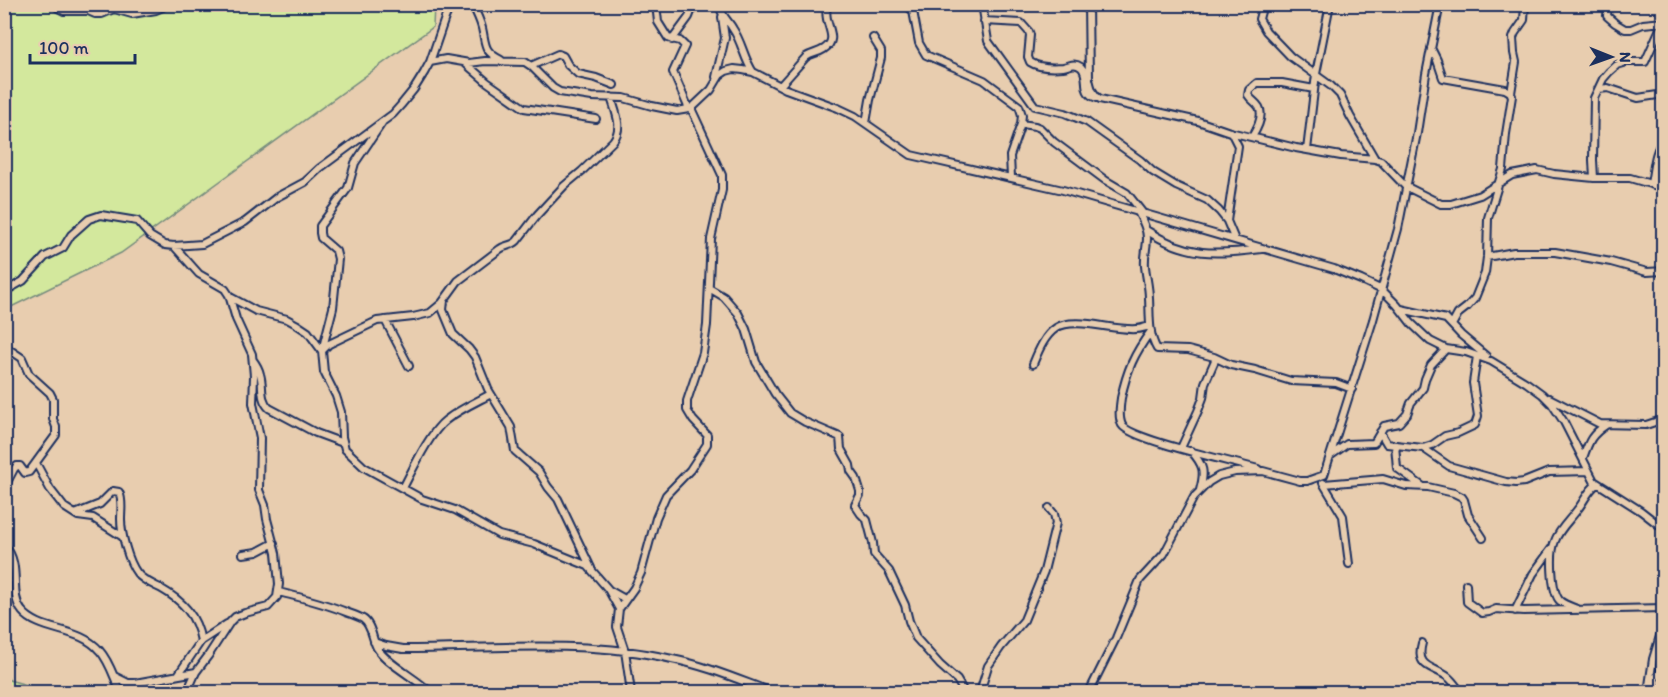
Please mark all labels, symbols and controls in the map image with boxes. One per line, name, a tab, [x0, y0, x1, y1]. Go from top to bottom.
scale bar	[30, 27, 135, 65]
north arrow	[1581, 27, 1641, 87]
text: 100 m	[39, 37, 89, 59]
text: N	[1616, 52, 1635, 63]

